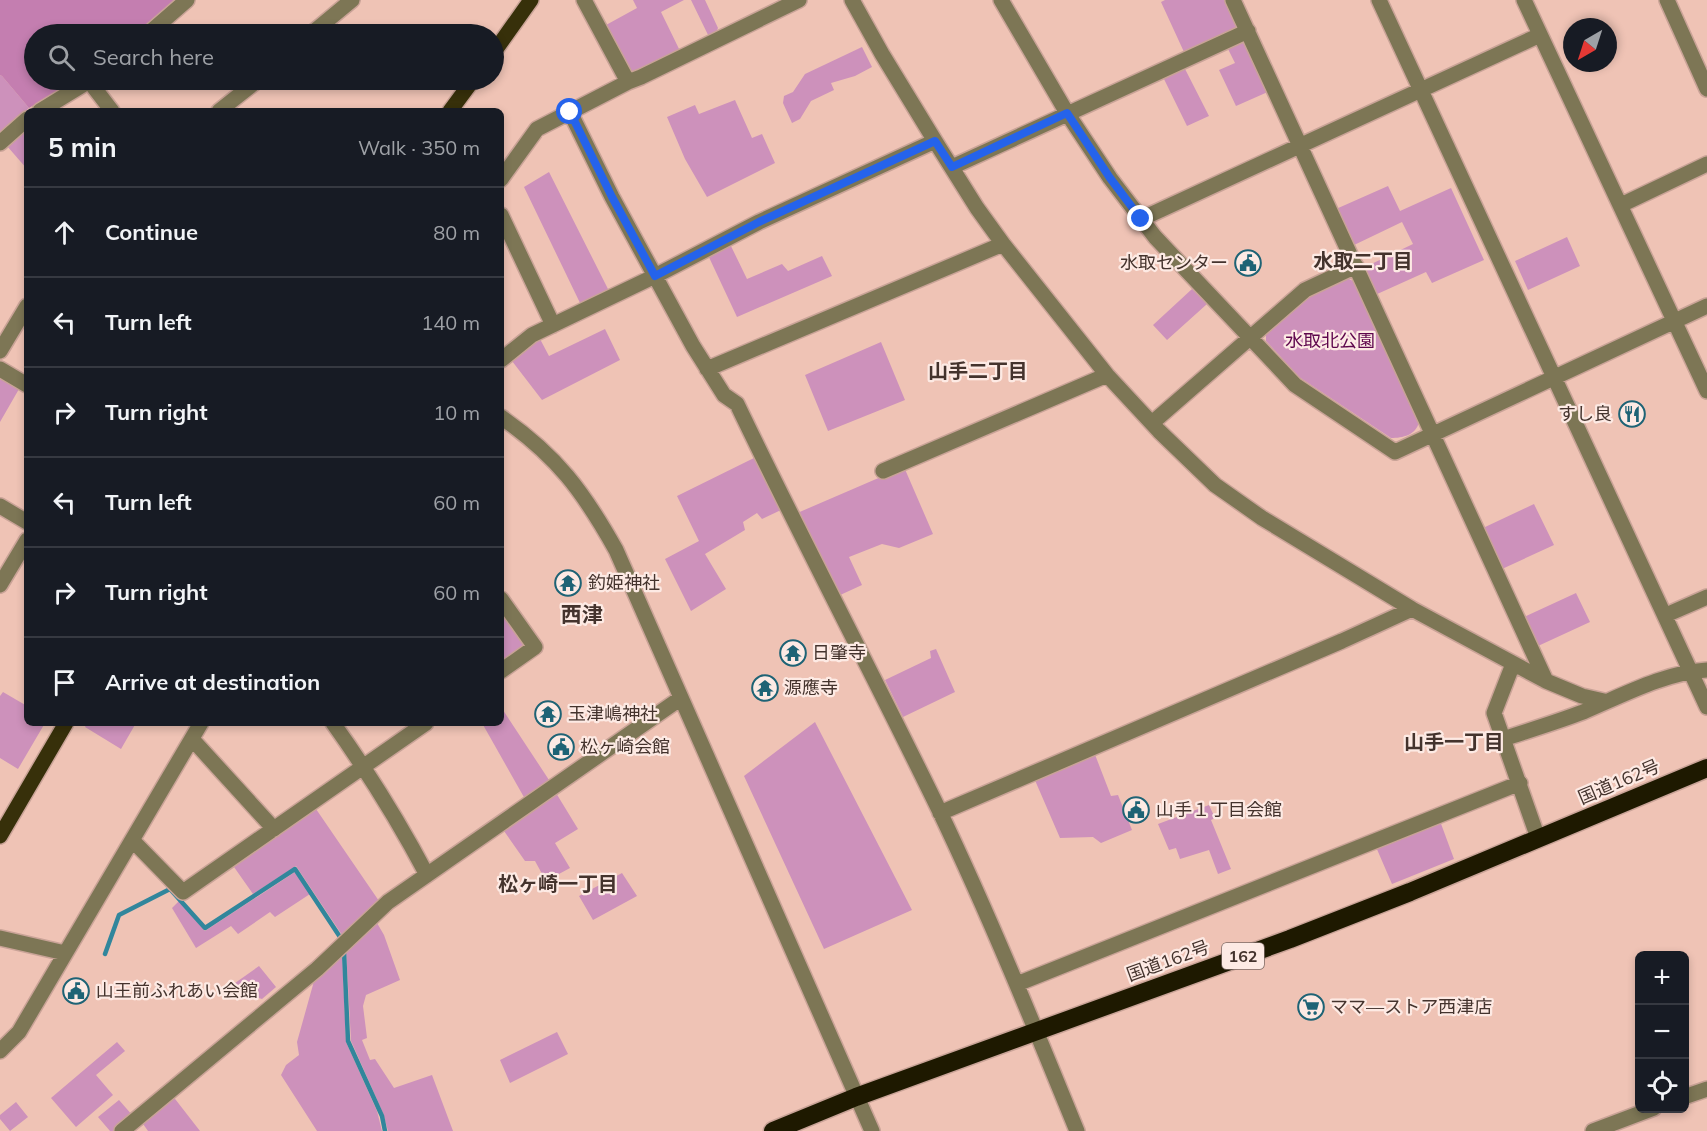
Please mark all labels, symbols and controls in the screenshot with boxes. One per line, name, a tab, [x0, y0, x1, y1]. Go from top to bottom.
north arrow	[1563, 18, 1617, 72]
search box	[24, 24, 504, 90]
icon: search	[45, 41, 78, 74]
text: Search here	[93, 43, 214, 71]
route start	[556, 98, 582, 124]
text: 5 min	[48, 131, 117, 164]
text: Walk · 350 m	[358, 135, 480, 160]
route end	[1127, 205, 1153, 231]
icon: ahead	[48, 216, 81, 249]
text: Continue	[105, 218, 198, 246]
text: 80 m	[433, 220, 480, 245]
public building icon: 水取センター	[1233, 248, 1263, 278]
district label: 水取二丁目	[1313, 248, 1413, 273]
place label: 水取センター	[1120, 251, 1228, 274]
icon: left	[48, 306, 81, 339]
text: Turn left	[105, 308, 192, 336]
text: 140 m	[421, 310, 480, 335]
park label: 水取北公園	[1285, 329, 1375, 352]
district label: 山手二丁目	[928, 358, 1028, 383]
icon: right	[48, 396, 81, 429]
text: Turn right	[105, 398, 208, 426]
restaurant icon: すし良	[1617, 399, 1647, 429]
text: 10 m	[433, 400, 480, 425]
place label: すし良	[1558, 402, 1612, 425]
icon: left	[48, 486, 81, 519]
text: Turn left	[105, 488, 192, 516]
text: 60 m	[433, 490, 480, 515]
temple icon: 釣姫神社	[553, 568, 583, 598]
place label: 釣姫神社	[588, 571, 660, 594]
icon: right	[48, 576, 81, 609]
text: Turn right	[105, 578, 208, 606]
text: 60 m	[433, 580, 480, 605]
district label: 西津	[561, 601, 603, 627]
temple icon: 日肇寺	[778, 638, 808, 668]
place label: 日肇寺	[812, 641, 866, 664]
icon: arrive	[48, 666, 81, 699]
text: Arrive at destination	[105, 668, 320, 696]
temple icon: 源應寺	[750, 673, 780, 703]
place label: 源應寺	[784, 676, 838, 699]
temple icon: 玉津嶋神社	[533, 699, 563, 729]
place label: 玉津嶋神社	[568, 702, 658, 725]
district label: 山手一丁目	[1404, 729, 1504, 754]
public building icon: 松ヶ崎会館	[546, 732, 576, 762]
place label: 松ヶ崎会館	[580, 735, 670, 758]
street label: 国道162号	[1575, 754, 1663, 809]
public building icon: 山手１丁目会館	[1121, 795, 1151, 825]
place label: 山手１丁目会館	[1156, 798, 1282, 821]
district label: 松ヶ崎一丁目	[498, 871, 618, 896]
street label: 国道162号	[1123, 935, 1212, 986]
road number: 162	[1222, 943, 1264, 969]
map controls	[1635, 951, 1689, 1113]
button: +	[1635, 951, 1689, 1005]
public building icon: 山王前ふれあい会館	[61, 976, 91, 1006]
place label: 山王前ふれあい会館	[96, 979, 258, 1002]
supermarket icon: ママ―ストア西津店	[1296, 992, 1326, 1022]
place label: ママ―ストア西津店	[1330, 995, 1492, 1018]
button: −	[1635, 1005, 1689, 1059]
button: locate	[1635, 1059, 1689, 1113]

